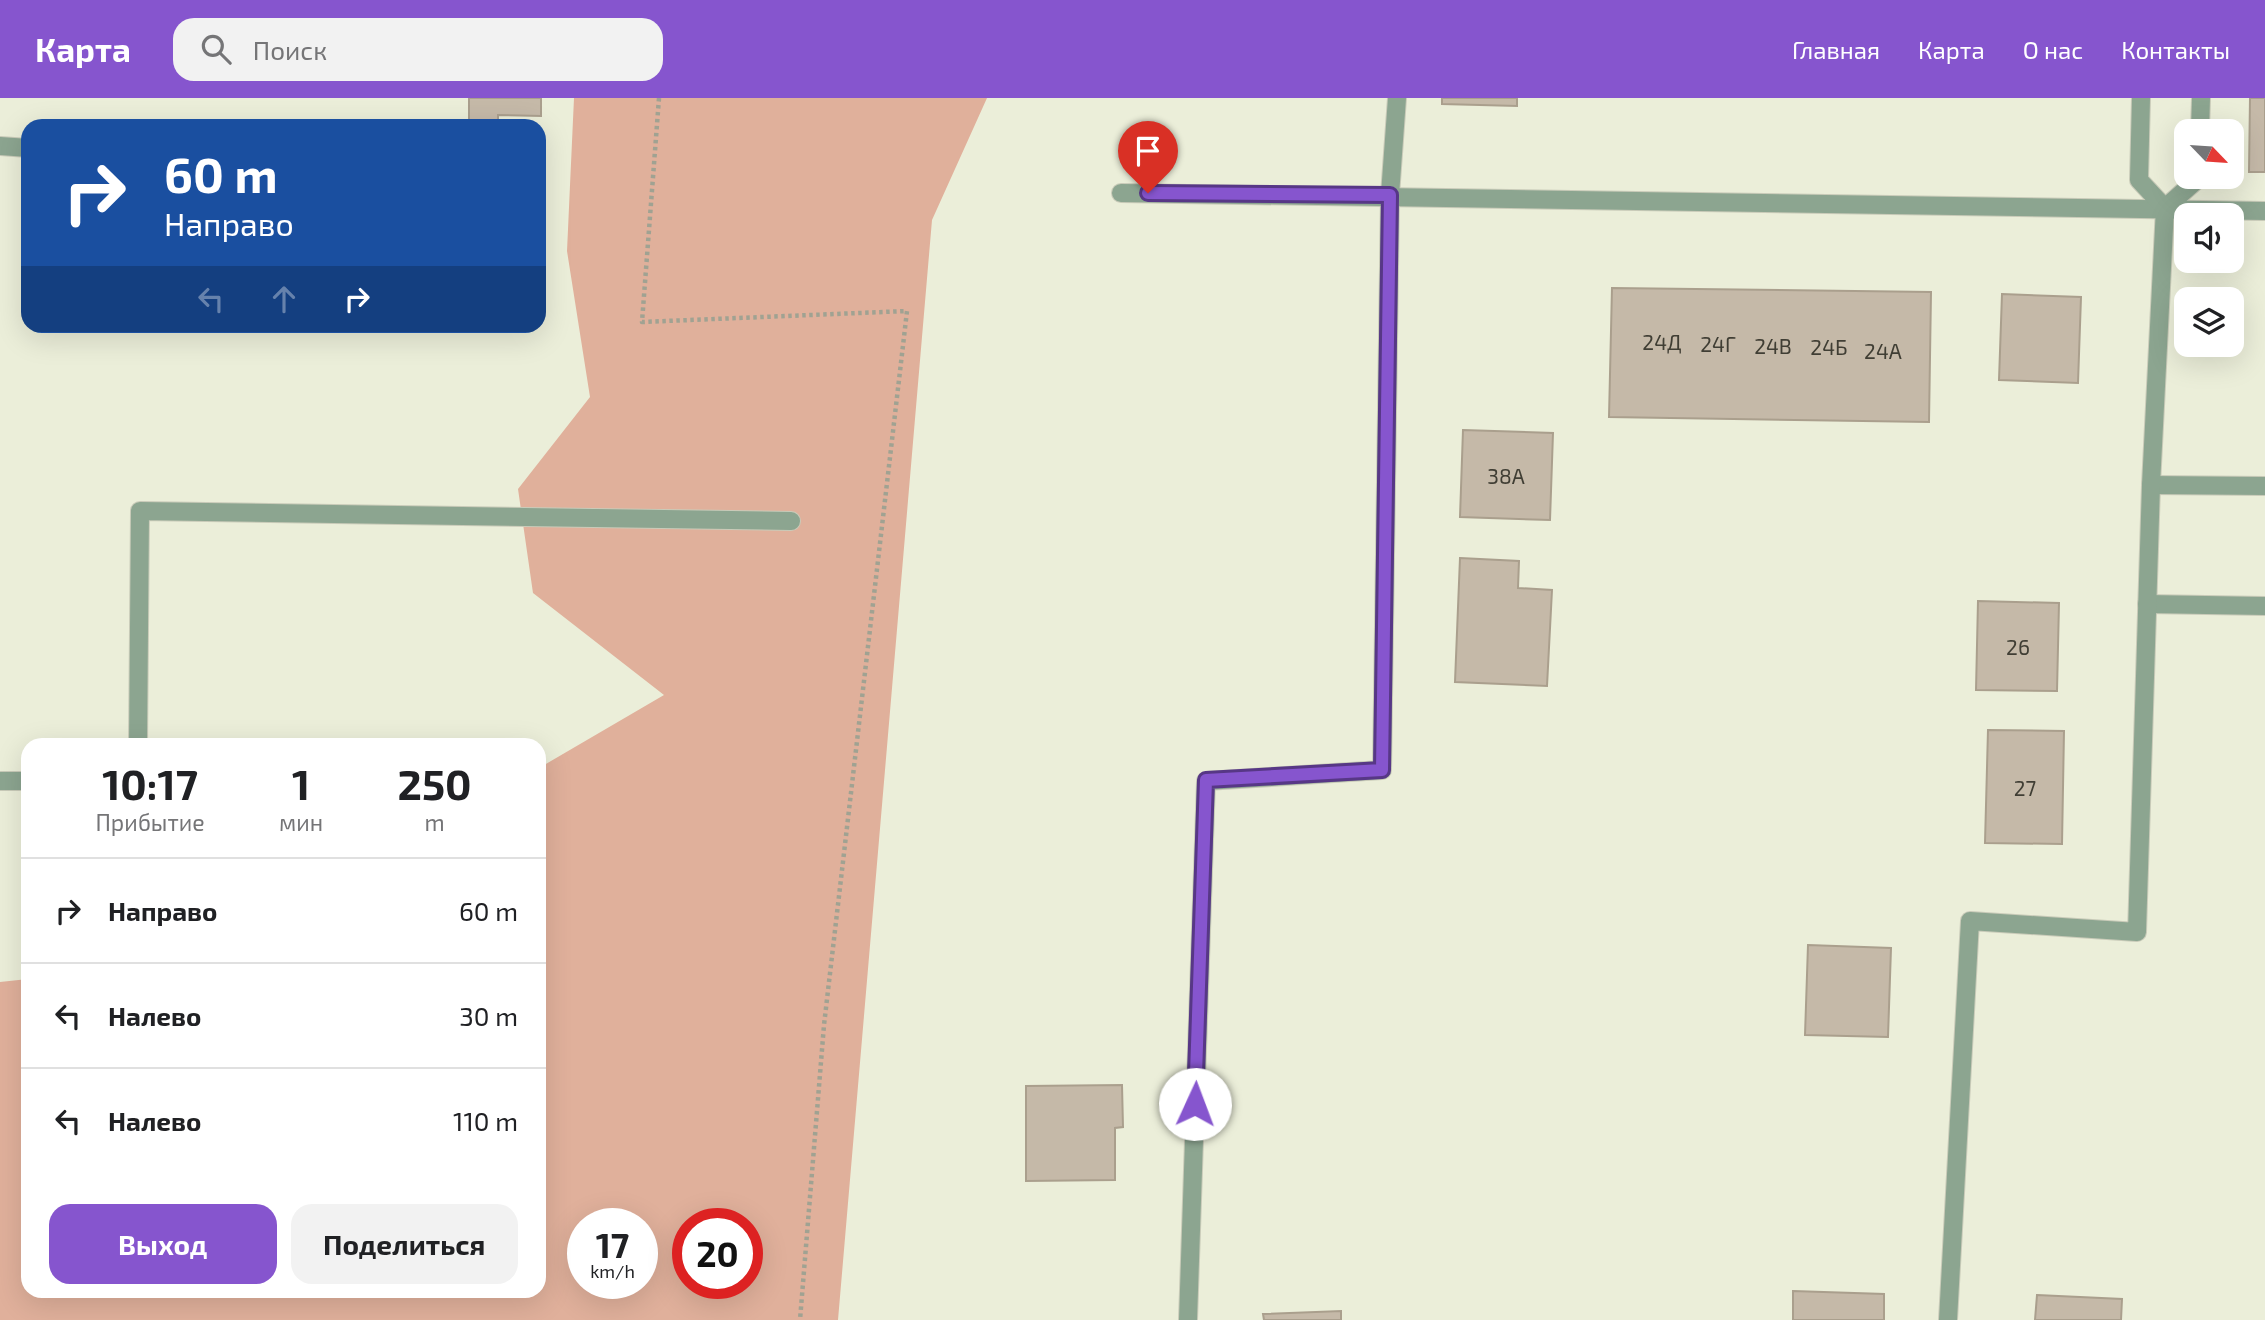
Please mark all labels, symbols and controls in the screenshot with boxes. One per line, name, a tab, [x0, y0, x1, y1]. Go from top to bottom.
search box	[173, 18, 663, 81]
text: Карта	[35, 29, 131, 69]
icon: search	[197, 30, 235, 68]
text: Поиск	[253, 34, 327, 65]
text: Главная	[1792, 35, 1880, 64]
text: Карта	[1918, 35, 1985, 64]
text: О нас	[2023, 35, 2083, 64]
text: Контакты	[2121, 35, 2230, 64]
north arrow	[2174, 119, 2244, 189]
map controls	[2174, 119, 2244, 357]
pin	[1118, 121, 1178, 193]
icon: arrive	[1129, 132, 1167, 170]
text: 60 m	[164, 144, 278, 203]
icon: right	[49, 147, 140, 238]
button: sound	[2174, 203, 2244, 273]
text: Направо	[164, 204, 294, 242]
icon: left	[192, 280, 230, 318]
icon: ahead	[265, 280, 303, 318]
icon: right	[338, 280, 376, 318]
button: layers	[2174, 287, 2244, 357]
house number: 24Д	[1642, 329, 1682, 354]
house number: 24Г	[1700, 331, 1736, 356]
house number: 24В	[1754, 333, 1792, 358]
house number: 24Б	[1810, 334, 1848, 359]
house number: 24А	[1864, 338, 1902, 363]
house number: 38А	[1487, 463, 1525, 488]
house number: 26	[2006, 634, 2030, 659]
text: 10:17	[102, 758, 198, 808]
text: 1	[292, 758, 310, 808]
text: 250	[398, 758, 472, 808]
house number: 27	[2014, 775, 2037, 800]
text: Прибытие	[95, 808, 205, 836]
text: мин	[279, 808, 323, 836]
text: m	[424, 808, 445, 836]
icon: right	[49, 892, 87, 930]
text: Направо	[108, 895, 217, 926]
text: 60 m	[459, 895, 518, 926]
icon: left	[49, 997, 87, 1035]
text: Налево	[108, 1000, 201, 1031]
text: 30 m	[459, 1000, 518, 1031]
position arrow	[1158, 1067, 1232, 1141]
icon: left	[49, 1102, 87, 1140]
text: Налево	[108, 1105, 201, 1136]
text: 110 m	[453, 1105, 518, 1136]
button: Выход	[49, 1204, 277, 1284]
button: Поделиться	[291, 1204, 518, 1284]
speed limit sign: 20	[672, 1208, 763, 1299]
text: 17	[596, 1223, 629, 1265]
text: km/h	[590, 1260, 635, 1282]

